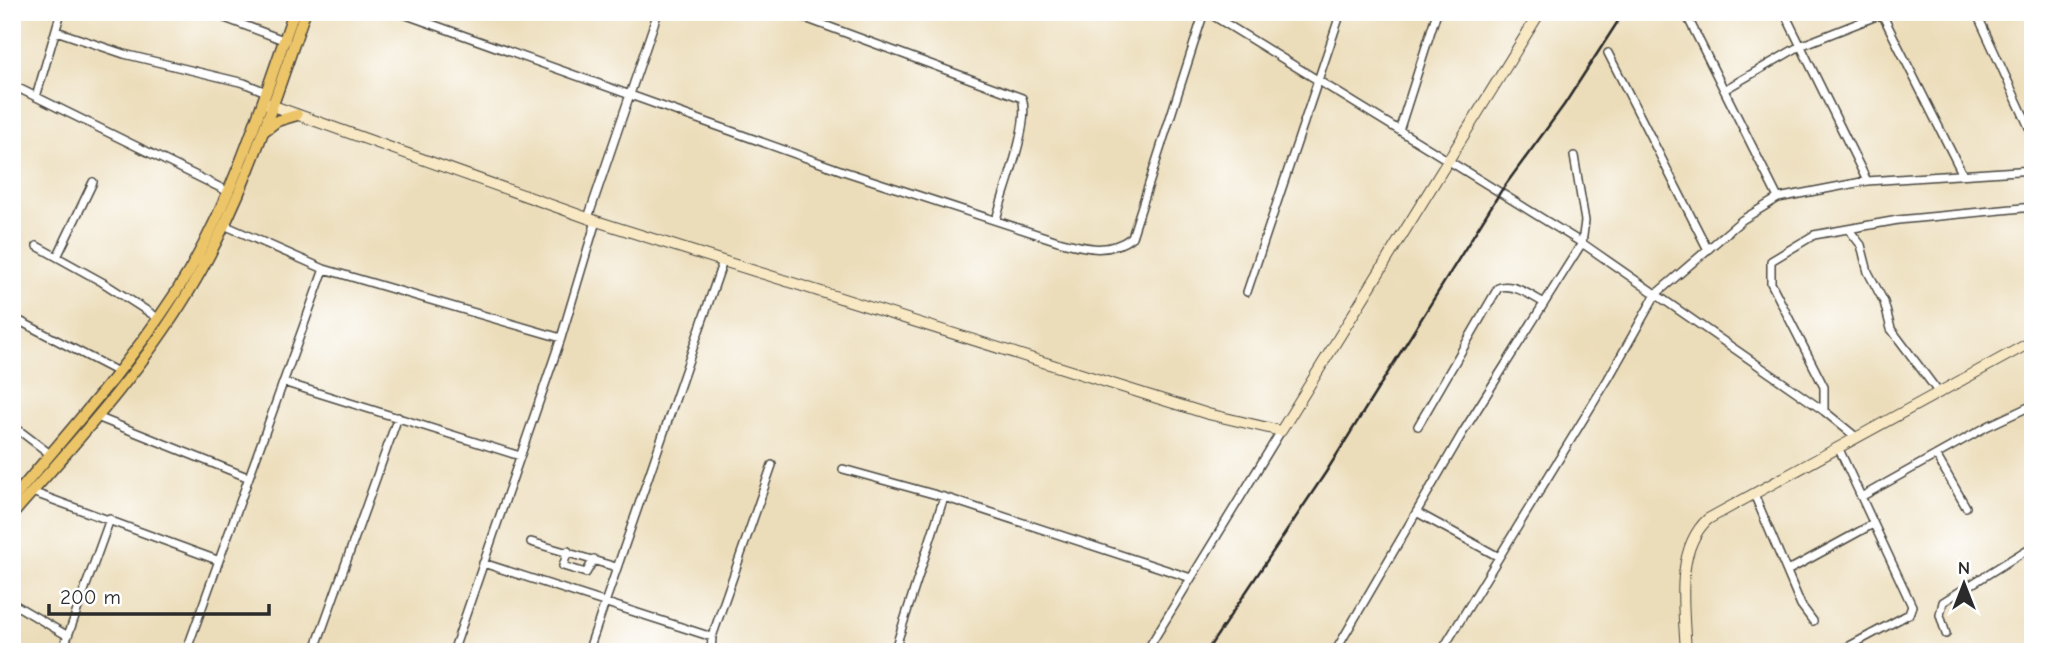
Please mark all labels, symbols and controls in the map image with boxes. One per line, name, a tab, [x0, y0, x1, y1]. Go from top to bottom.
north arrow	[1930, 548, 2000, 618]
text: N	[1958, 557, 1970, 579]
scale bar	[49, 573, 270, 617]
text: 200 m	[60, 585, 121, 609]

